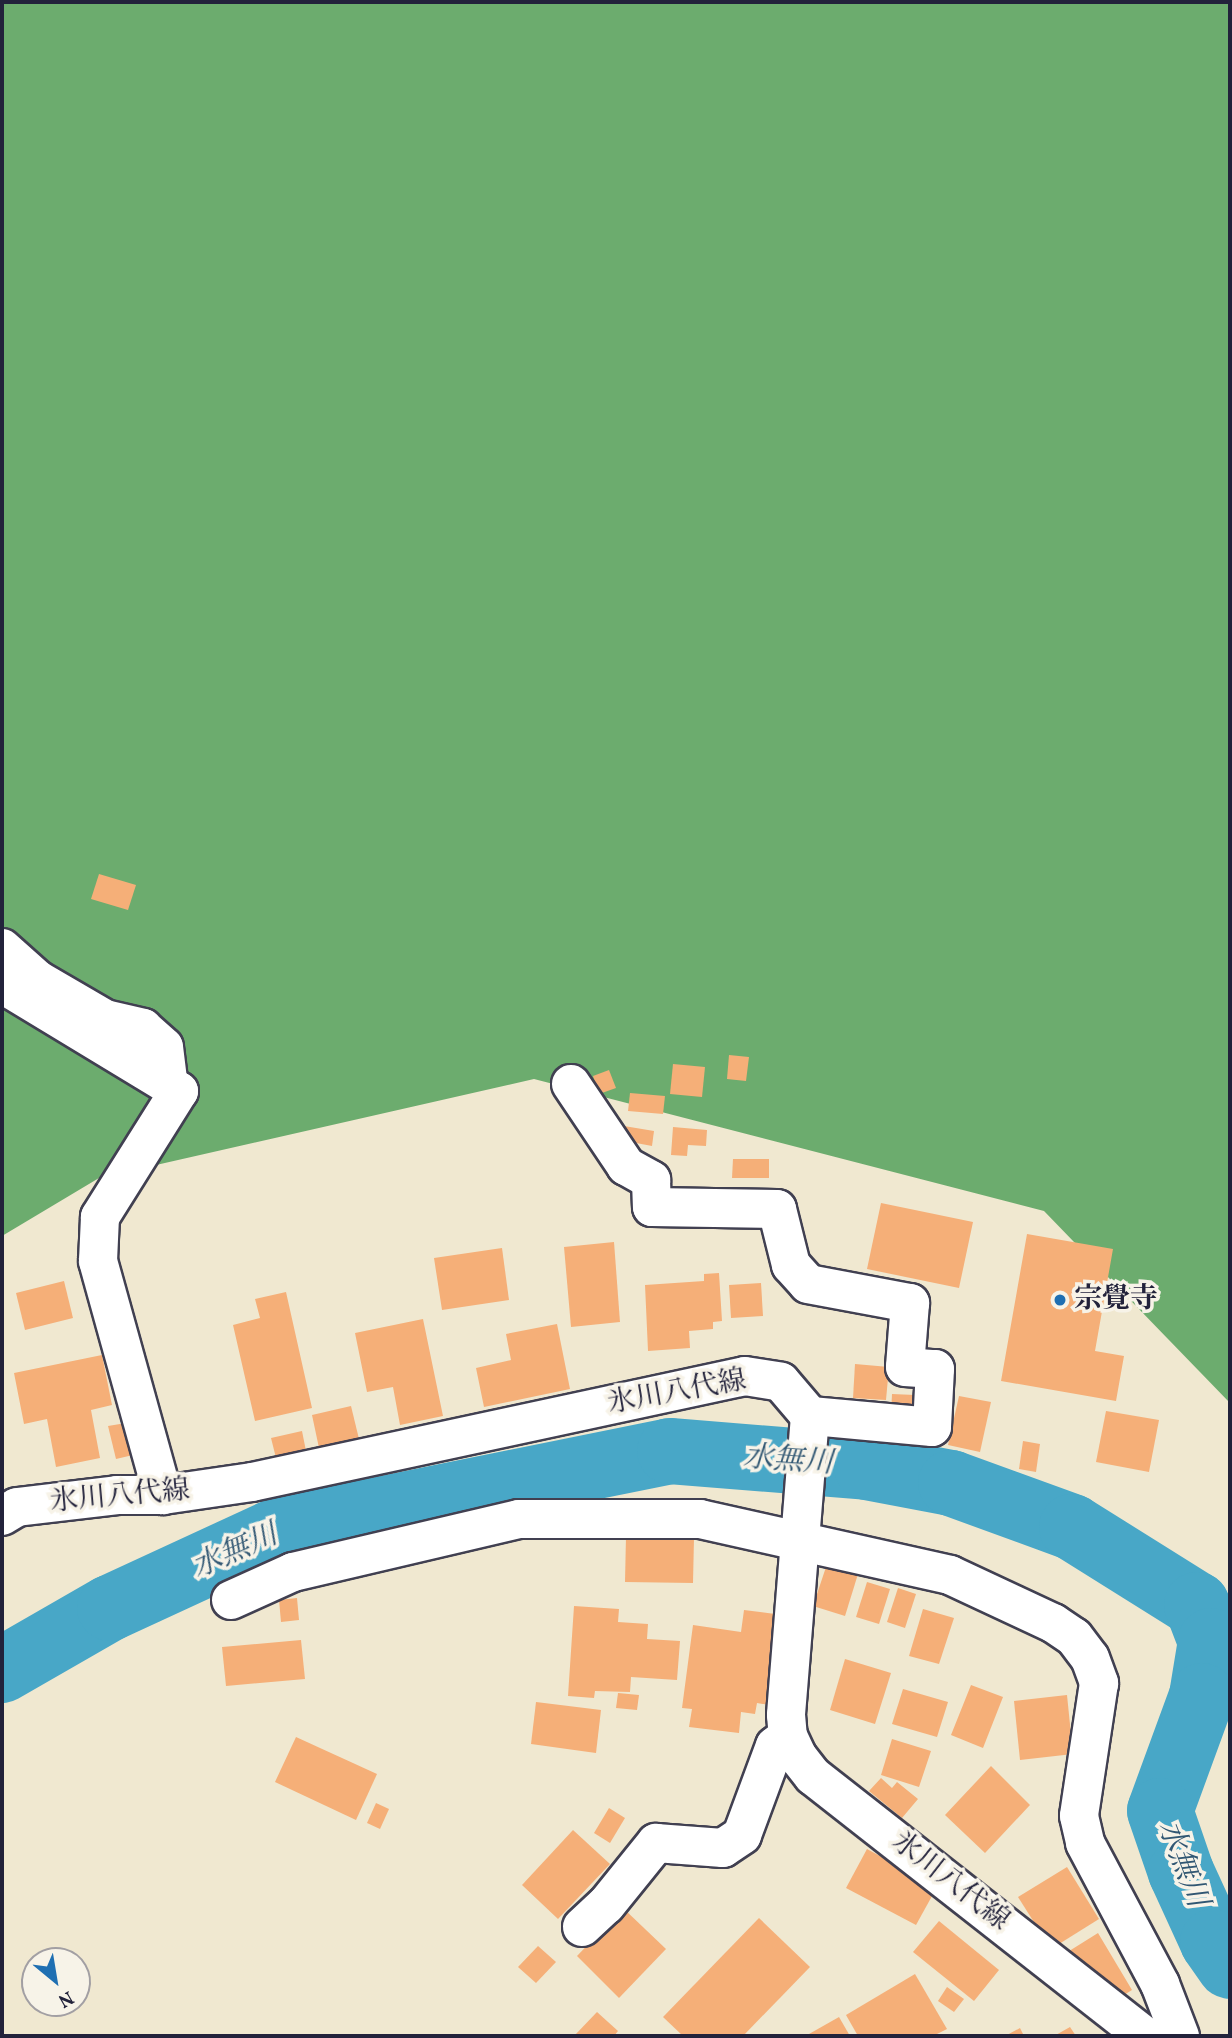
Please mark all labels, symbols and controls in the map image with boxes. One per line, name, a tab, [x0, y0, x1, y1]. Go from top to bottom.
place label: 宗覺寺	[1074, 1283, 1158, 1317]
marker: 宗覺寺	[1052, 1292, 1068, 1308]
street label: 氷川八代線	[605, 1364, 749, 1422]
water label: 水無川	[742, 1440, 834, 1482]
street label: 氷川八代線	[49, 1474, 191, 1520]
water label: 水無川	[187, 1517, 283, 1587]
water label: 水無川	[1149, 1816, 1215, 1912]
street label: 氷川八代線	[884, 1826, 1016, 1938]
north arrow	[21, 1947, 91, 2017]
text: N	[53, 1984, 78, 2013]

